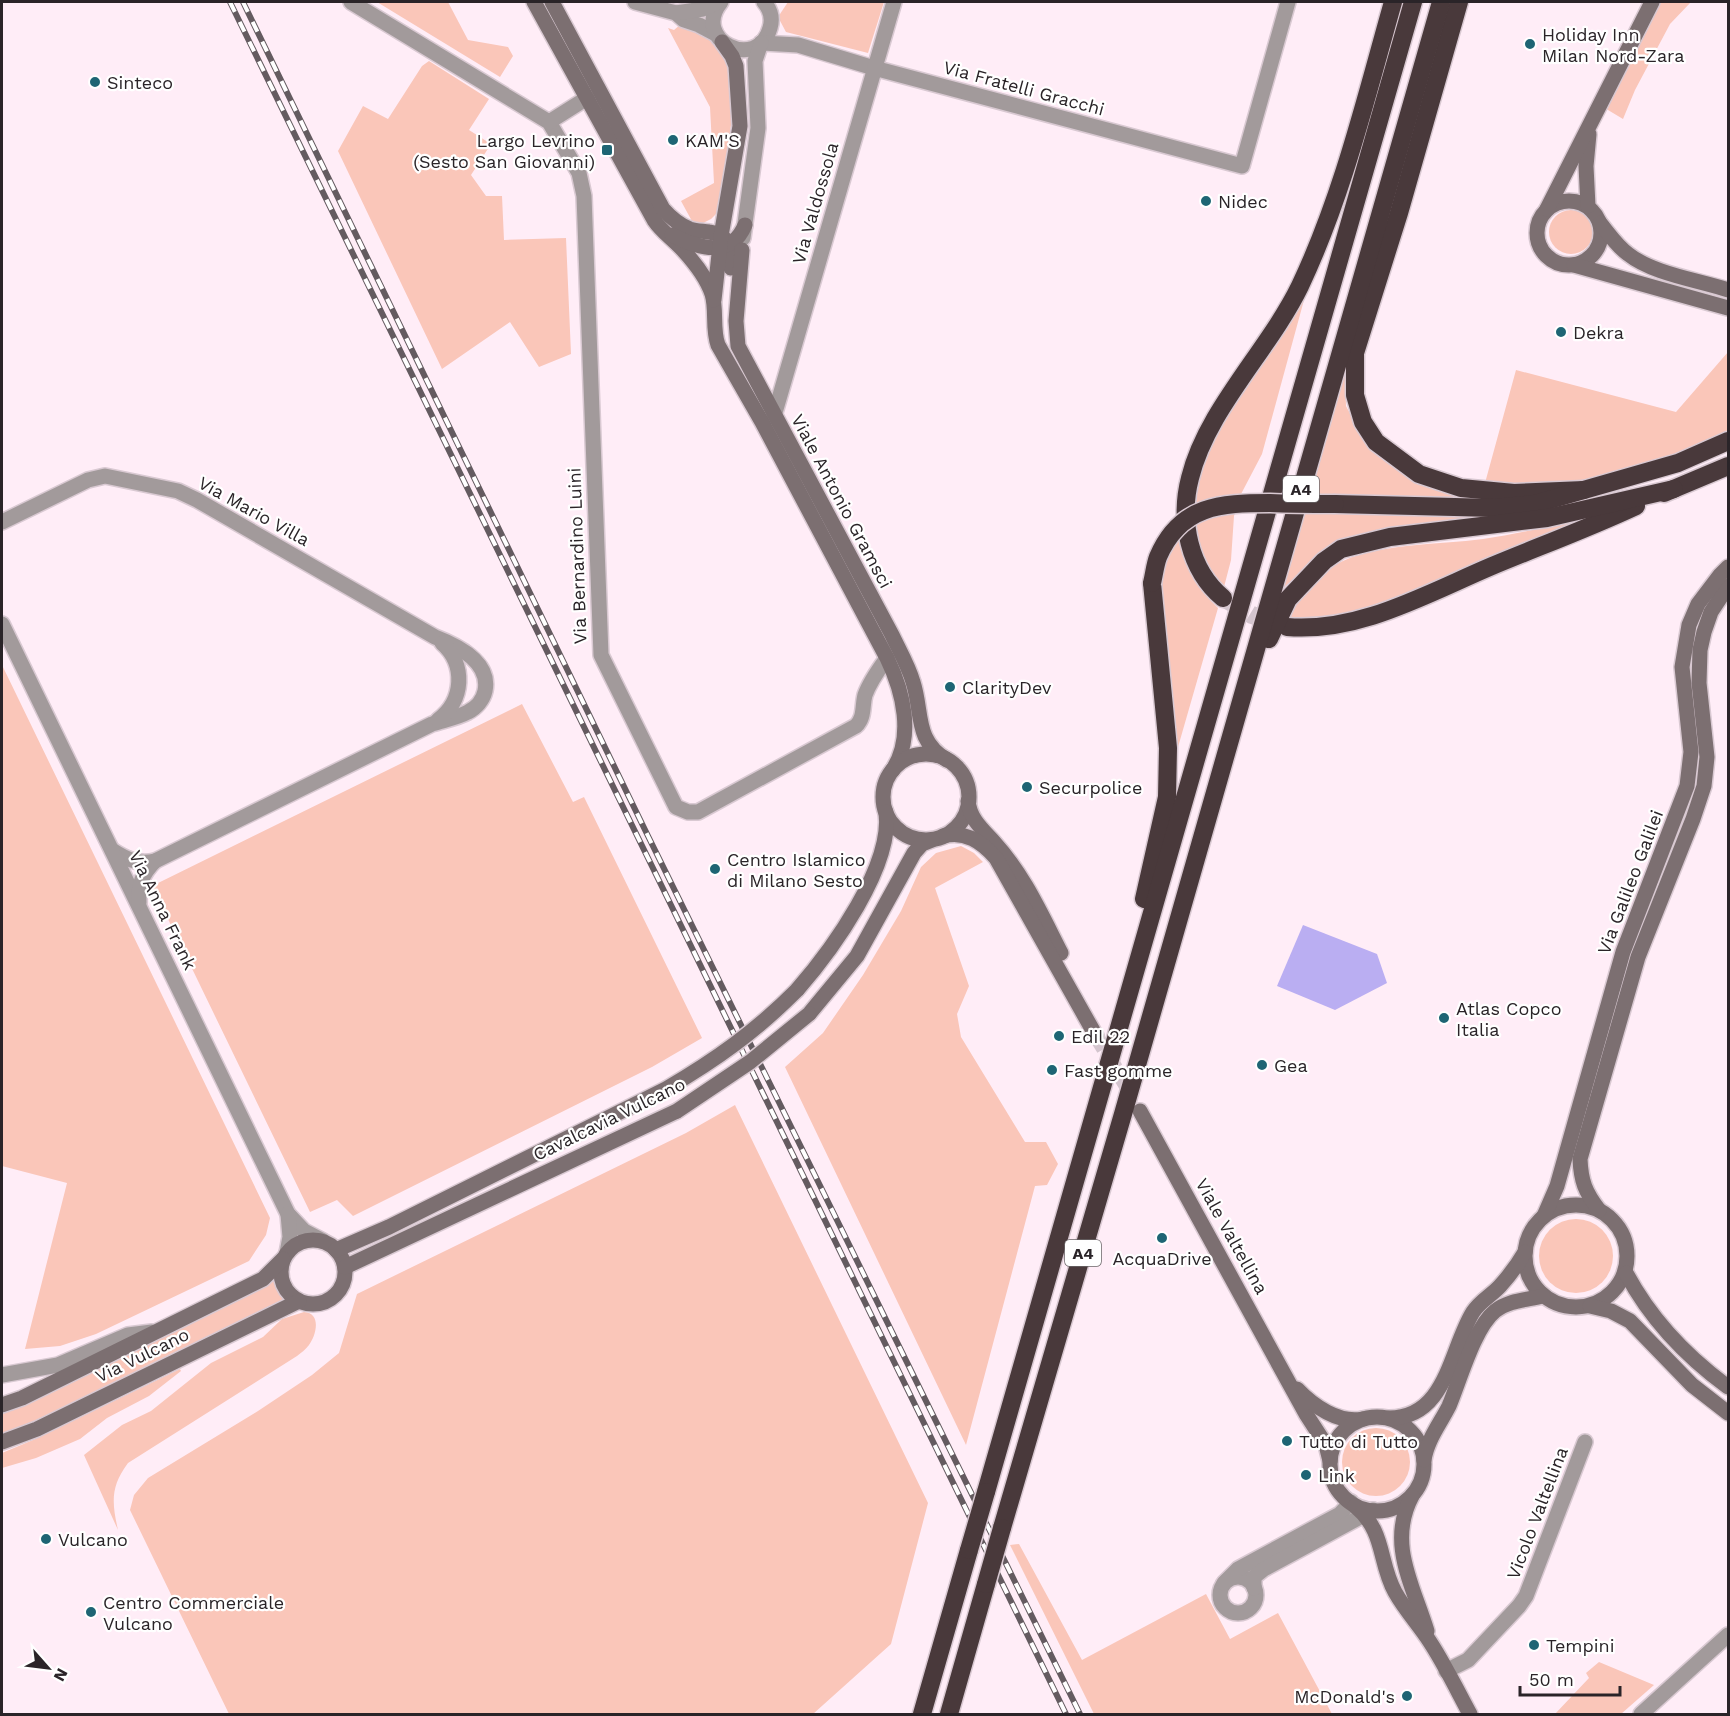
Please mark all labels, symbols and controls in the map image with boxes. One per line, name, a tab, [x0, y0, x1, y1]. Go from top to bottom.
place label: Holiday Inn Milan Nord-Zara	[1542, 24, 1684, 66]
marker: Holiday Inn Milan Nord-Zara	[1523, 37, 1537, 51]
street label: Via Fratelli Gracchi	[941, 56, 1107, 120]
place label: Sinteco	[107, 72, 173, 93]
marker: Sinteco	[88, 75, 102, 89]
place label: Largo Levrino (Sesto San Giovanni)	[413, 130, 595, 172]
place label: KAM'S	[685, 130, 740, 151]
marker: KAM'S	[666, 133, 680, 147]
street label: Via Valdossola	[788, 140, 842, 266]
marker: Largo Levrino (Sesto San Giovanni)	[600, 143, 614, 157]
place label: Nidec	[1218, 191, 1268, 212]
marker: Nidec	[1199, 194, 1213, 208]
place label: Dekra	[1573, 322, 1624, 343]
marker: Dekra	[1554, 325, 1568, 339]
street label: Viale Antonio Gramsci	[787, 410, 897, 592]
street label: Via Bernardino Luini	[563, 467, 591, 645]
street label: Via Mario Villa	[195, 472, 313, 550]
road number: A4	[1283, 476, 1319, 502]
place label: ClarityDev	[962, 677, 1052, 698]
marker: ClarityDev	[943, 680, 957, 694]
place label: Securpolice	[1039, 777, 1142, 798]
marker: Securpolice	[1020, 780, 1034, 794]
street label: Via Galileo Galilei	[1593, 807, 1667, 957]
street label: Via Anna Frank	[125, 847, 201, 973]
place label: Centro Islamico di Milano Sesto	[727, 849, 865, 891]
marker: Centro Islamico di Milano Sesto	[708, 862, 722, 876]
place label: Atlas Copco Italia	[1456, 998, 1561, 1040]
marker: Atlas Copco Italia	[1437, 1011, 1451, 1025]
place label: Edil 22	[1071, 1026, 1130, 1047]
marker: Edil 22	[1052, 1029, 1066, 1043]
place label: Gea	[1274, 1055, 1308, 1076]
marker: Gea	[1255, 1058, 1269, 1072]
place label: Fast gomme	[1064, 1060, 1173, 1081]
marker: Fast gomme	[1045, 1063, 1059, 1077]
street label: Cavalcavia Vulcano	[530, 1073, 688, 1165]
street label: Viale Valtellina	[1192, 1174, 1272, 1298]
marker: AcquaDrive	[1155, 1231, 1169, 1245]
road number: A4	[1065, 1240, 1101, 1266]
place label: AcquaDrive	[1112, 1248, 1212, 1269]
street label: Via Vulcano	[92, 1323, 192, 1387]
place label: Tutto di Tutto	[1299, 1431, 1418, 1452]
marker: Tutto di Tutto	[1280, 1434, 1294, 1448]
street label: Vicolo Valtellina	[1502, 1444, 1572, 1582]
place label: Link	[1318, 1465, 1355, 1486]
marker: Link	[1299, 1468, 1313, 1482]
place label: Vulcano	[58, 1529, 128, 1550]
marker: Vulcano	[39, 1532, 53, 1546]
place label: Centro Commerciale Vulcano	[103, 1592, 284, 1634]
marker: Centro Commerciale Vulcano	[84, 1605, 98, 1619]
place label: Tempini	[1546, 1635, 1614, 1656]
north arrow	[18, 1638, 78, 1698]
marker: Tempini	[1527, 1638, 1541, 1652]
scale bar	[1520, 1659, 1620, 1697]
text: N	[50, 1665, 72, 1685]
text: 50 m	[1529, 1669, 1574, 1690]
place label: McDonald's	[1294, 1686, 1395, 1707]
marker: McDonald's	[1400, 1689, 1414, 1703]

